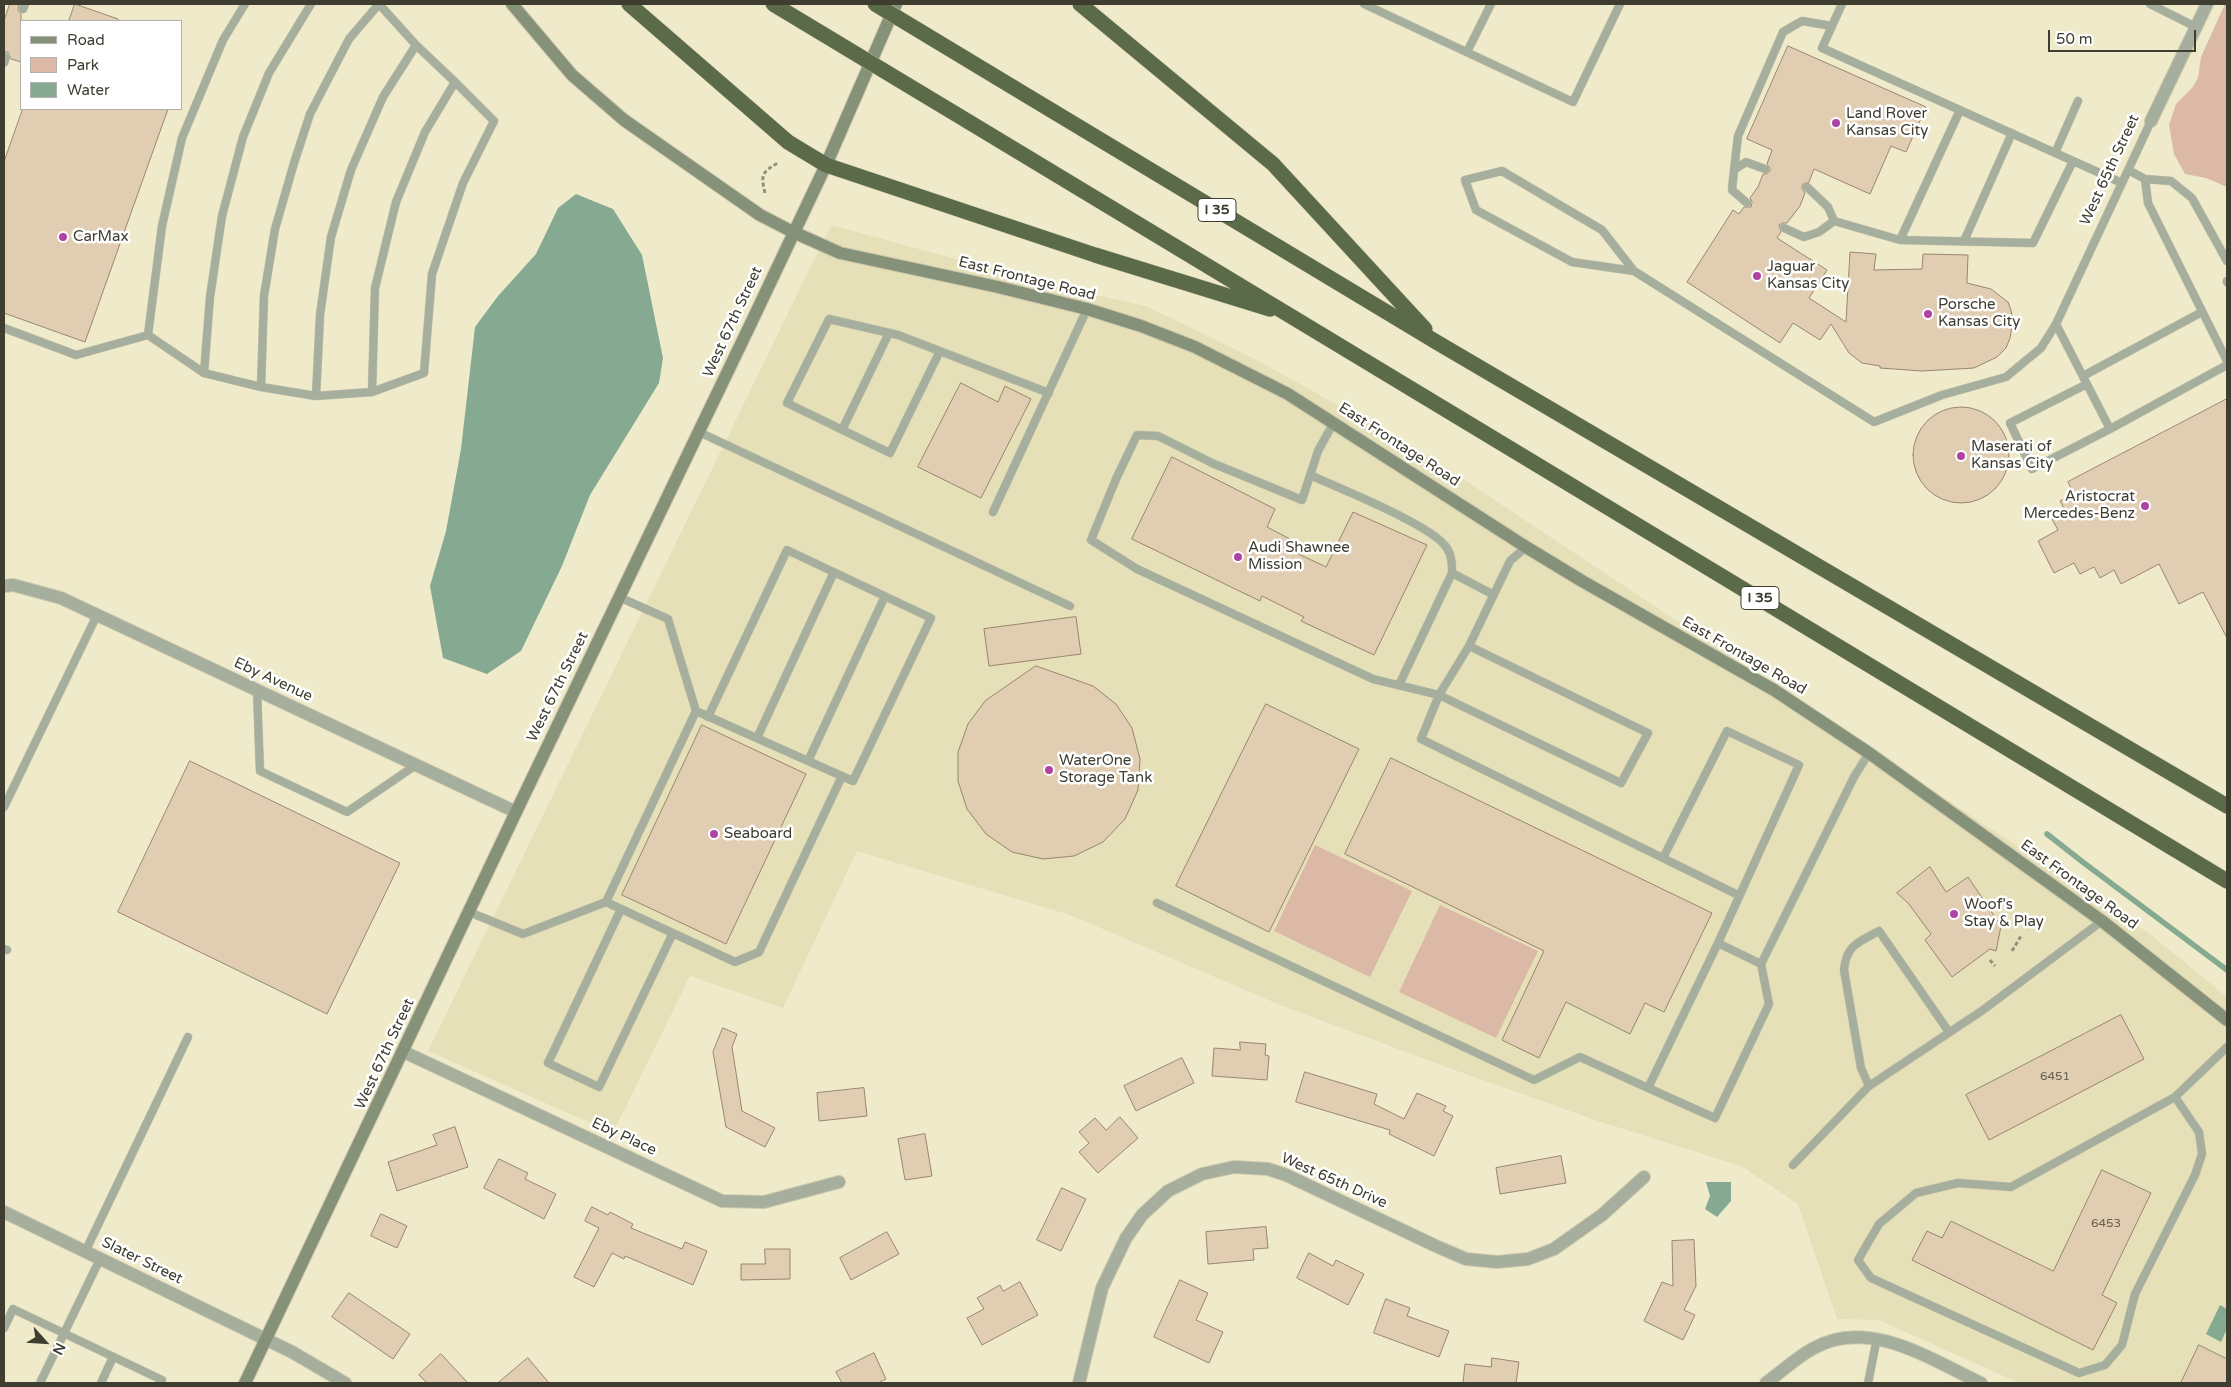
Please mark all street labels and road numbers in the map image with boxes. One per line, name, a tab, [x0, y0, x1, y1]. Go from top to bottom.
street label: West 65th Street	[2076, 112, 2144, 228]
road number: I 35	[1198, 198, 1236, 222]
street label: East Frontage Road	[957, 253, 1097, 305]
street label: West 67th Street	[699, 264, 767, 380]
street label: East Frontage Road	[1335, 399, 1463, 491]
road number: I 35	[1741, 586, 1779, 610]
street label: East Frontage Road	[1679, 613, 1809, 699]
street label: West 67th Street	[524, 629, 592, 745]
street label: Eby Avenue	[231, 654, 315, 706]
street label: East Frontage Road	[2017, 836, 2141, 934]
street label: West 67th Street	[351, 996, 419, 1112]
street label: Eby Place	[589, 1114, 659, 1160]
street label: West 65th Drive	[1278, 1150, 1390, 1212]
street label: Slater Street	[99, 1234, 185, 1288]

